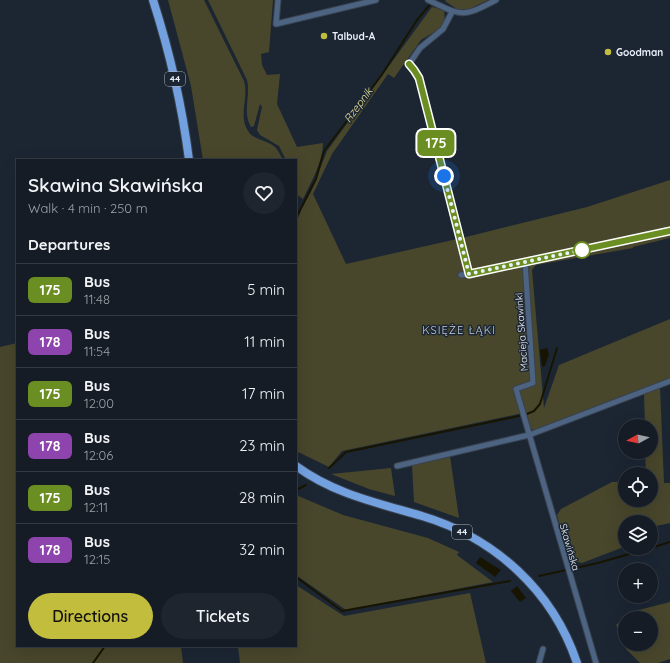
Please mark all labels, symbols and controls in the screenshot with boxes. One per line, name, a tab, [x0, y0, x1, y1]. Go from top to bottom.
place label: Talbud-A	[332, 30, 376, 43]
marker: Talbud-A	[319, 31, 329, 41]
place label: Goodman	[616, 46, 663, 59]
marker: Goodman	[603, 47, 613, 57]
road number: 44	[165, 72, 185, 86]
water label: Rzepnik	[341, 84, 376, 125]
line badge: 175	[413, 130, 459, 156]
text: 175	[425, 134, 447, 152]
your location	[434, 166, 454, 186]
button: heart	[243, 172, 285, 214]
text: Skawina Skawińska	[28, 173, 203, 197]
text: Walk · 4 min · 250 m	[28, 200, 148, 216]
text: Departures	[28, 235, 110, 254]
unlabelled marker	[573, 241, 591, 259]
text: Bus	[84, 272, 110, 291]
text: 5 min	[247, 280, 285, 299]
text: 175	[39, 281, 61, 299]
text: 11:48	[84, 291, 110, 307]
street label: Macieja Skawinki	[512, 292, 531, 372]
district label: KSIĘŻE ŁĄKI	[422, 323, 496, 337]
text: Bus	[84, 324, 110, 343]
text: 11 min	[244, 332, 285, 351]
text: 178	[40, 333, 60, 351]
text: 11:54	[84, 343, 110, 359]
text: Bus	[84, 376, 110, 395]
text: 17 min	[242, 384, 285, 403]
text: 175	[39, 385, 61, 403]
text: 12:00	[84, 395, 114, 411]
north arrow	[618, 419, 658, 459]
map controls	[618, 419, 658, 651]
text: Bus	[84, 428, 110, 447]
text: 23 min	[239, 436, 285, 455]
text: 178	[40, 437, 60, 455]
text: 12:06	[84, 447, 113, 463]
button: locate	[618, 467, 658, 507]
text: Bus	[84, 480, 110, 499]
text: 28 min	[239, 488, 285, 507]
text: 175	[39, 489, 61, 507]
text: 12:11	[84, 499, 108, 515]
button: layers	[618, 515, 658, 555]
street label: Skawińska	[557, 522, 582, 572]
road number: 44	[452, 525, 472, 539]
text: Bus	[84, 532, 110, 551]
text: 32 min	[239, 540, 285, 559]
text: 178	[40, 541, 60, 559]
text: 12:15	[84, 551, 110, 567]
button: +	[618, 563, 658, 603]
button: Directions	[28, 593, 153, 639]
button: Tickets	[161, 593, 285, 639]
button: −	[618, 611, 658, 651]

